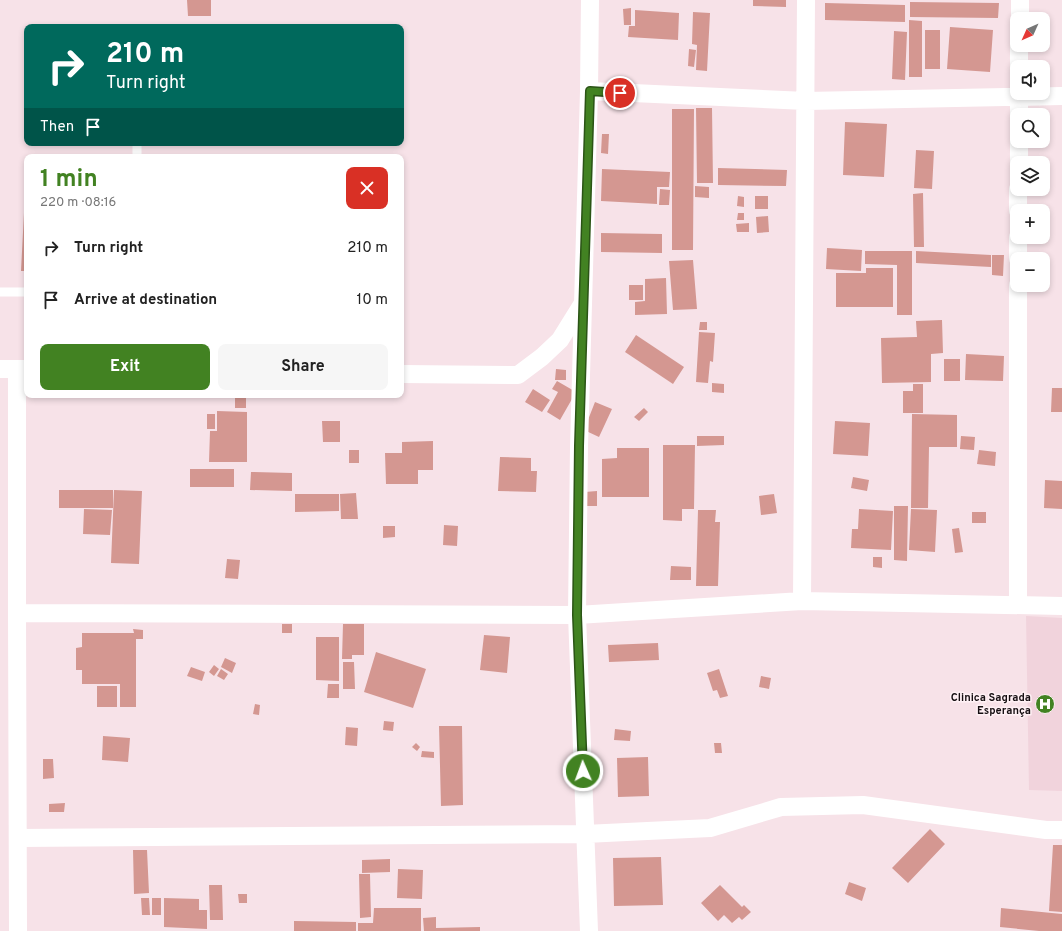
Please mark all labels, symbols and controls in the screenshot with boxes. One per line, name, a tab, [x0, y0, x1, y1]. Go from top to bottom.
north arrow	[1010, 12, 1050, 52]
map controls	[1010, 12, 1050, 292]
text: 210 m	[106, 37, 184, 73]
icon: right	[40, 40, 92, 92]
button: sound	[1010, 60, 1050, 100]
text: Turn right	[106, 72, 186, 95]
pin	[603, 76, 637, 110]
icon: arrive	[609, 82, 631, 104]
button: search	[1010, 108, 1050, 148]
icon: arrive	[82, 116, 104, 138]
text: Then	[40, 118, 74, 137]
button: layers	[1010, 156, 1050, 196]
text: 1 min	[40, 165, 98, 195]
button: close	[346, 167, 388, 209]
text: 220 m · 08:16	[40, 195, 116, 211]
button: +	[1010, 204, 1050, 244]
icon: right	[40, 237, 62, 259]
text: Turn right	[74, 239, 143, 258]
text: 210 m	[347, 239, 388, 258]
button: −	[1010, 252, 1050, 292]
icon: arrive	[40, 289, 62, 311]
text: Arrive at destination	[74, 291, 217, 310]
text: 10 m	[357, 291, 388, 310]
button: Exit	[40, 344, 210, 390]
button: Share	[218, 344, 388, 390]
place label: Clinica Sagrada Esperança	[951, 691, 1031, 718]
hospital icon: Clinica Sagrada Esperança	[1034, 693, 1056, 715]
position arrow	[562, 750, 604, 792]

